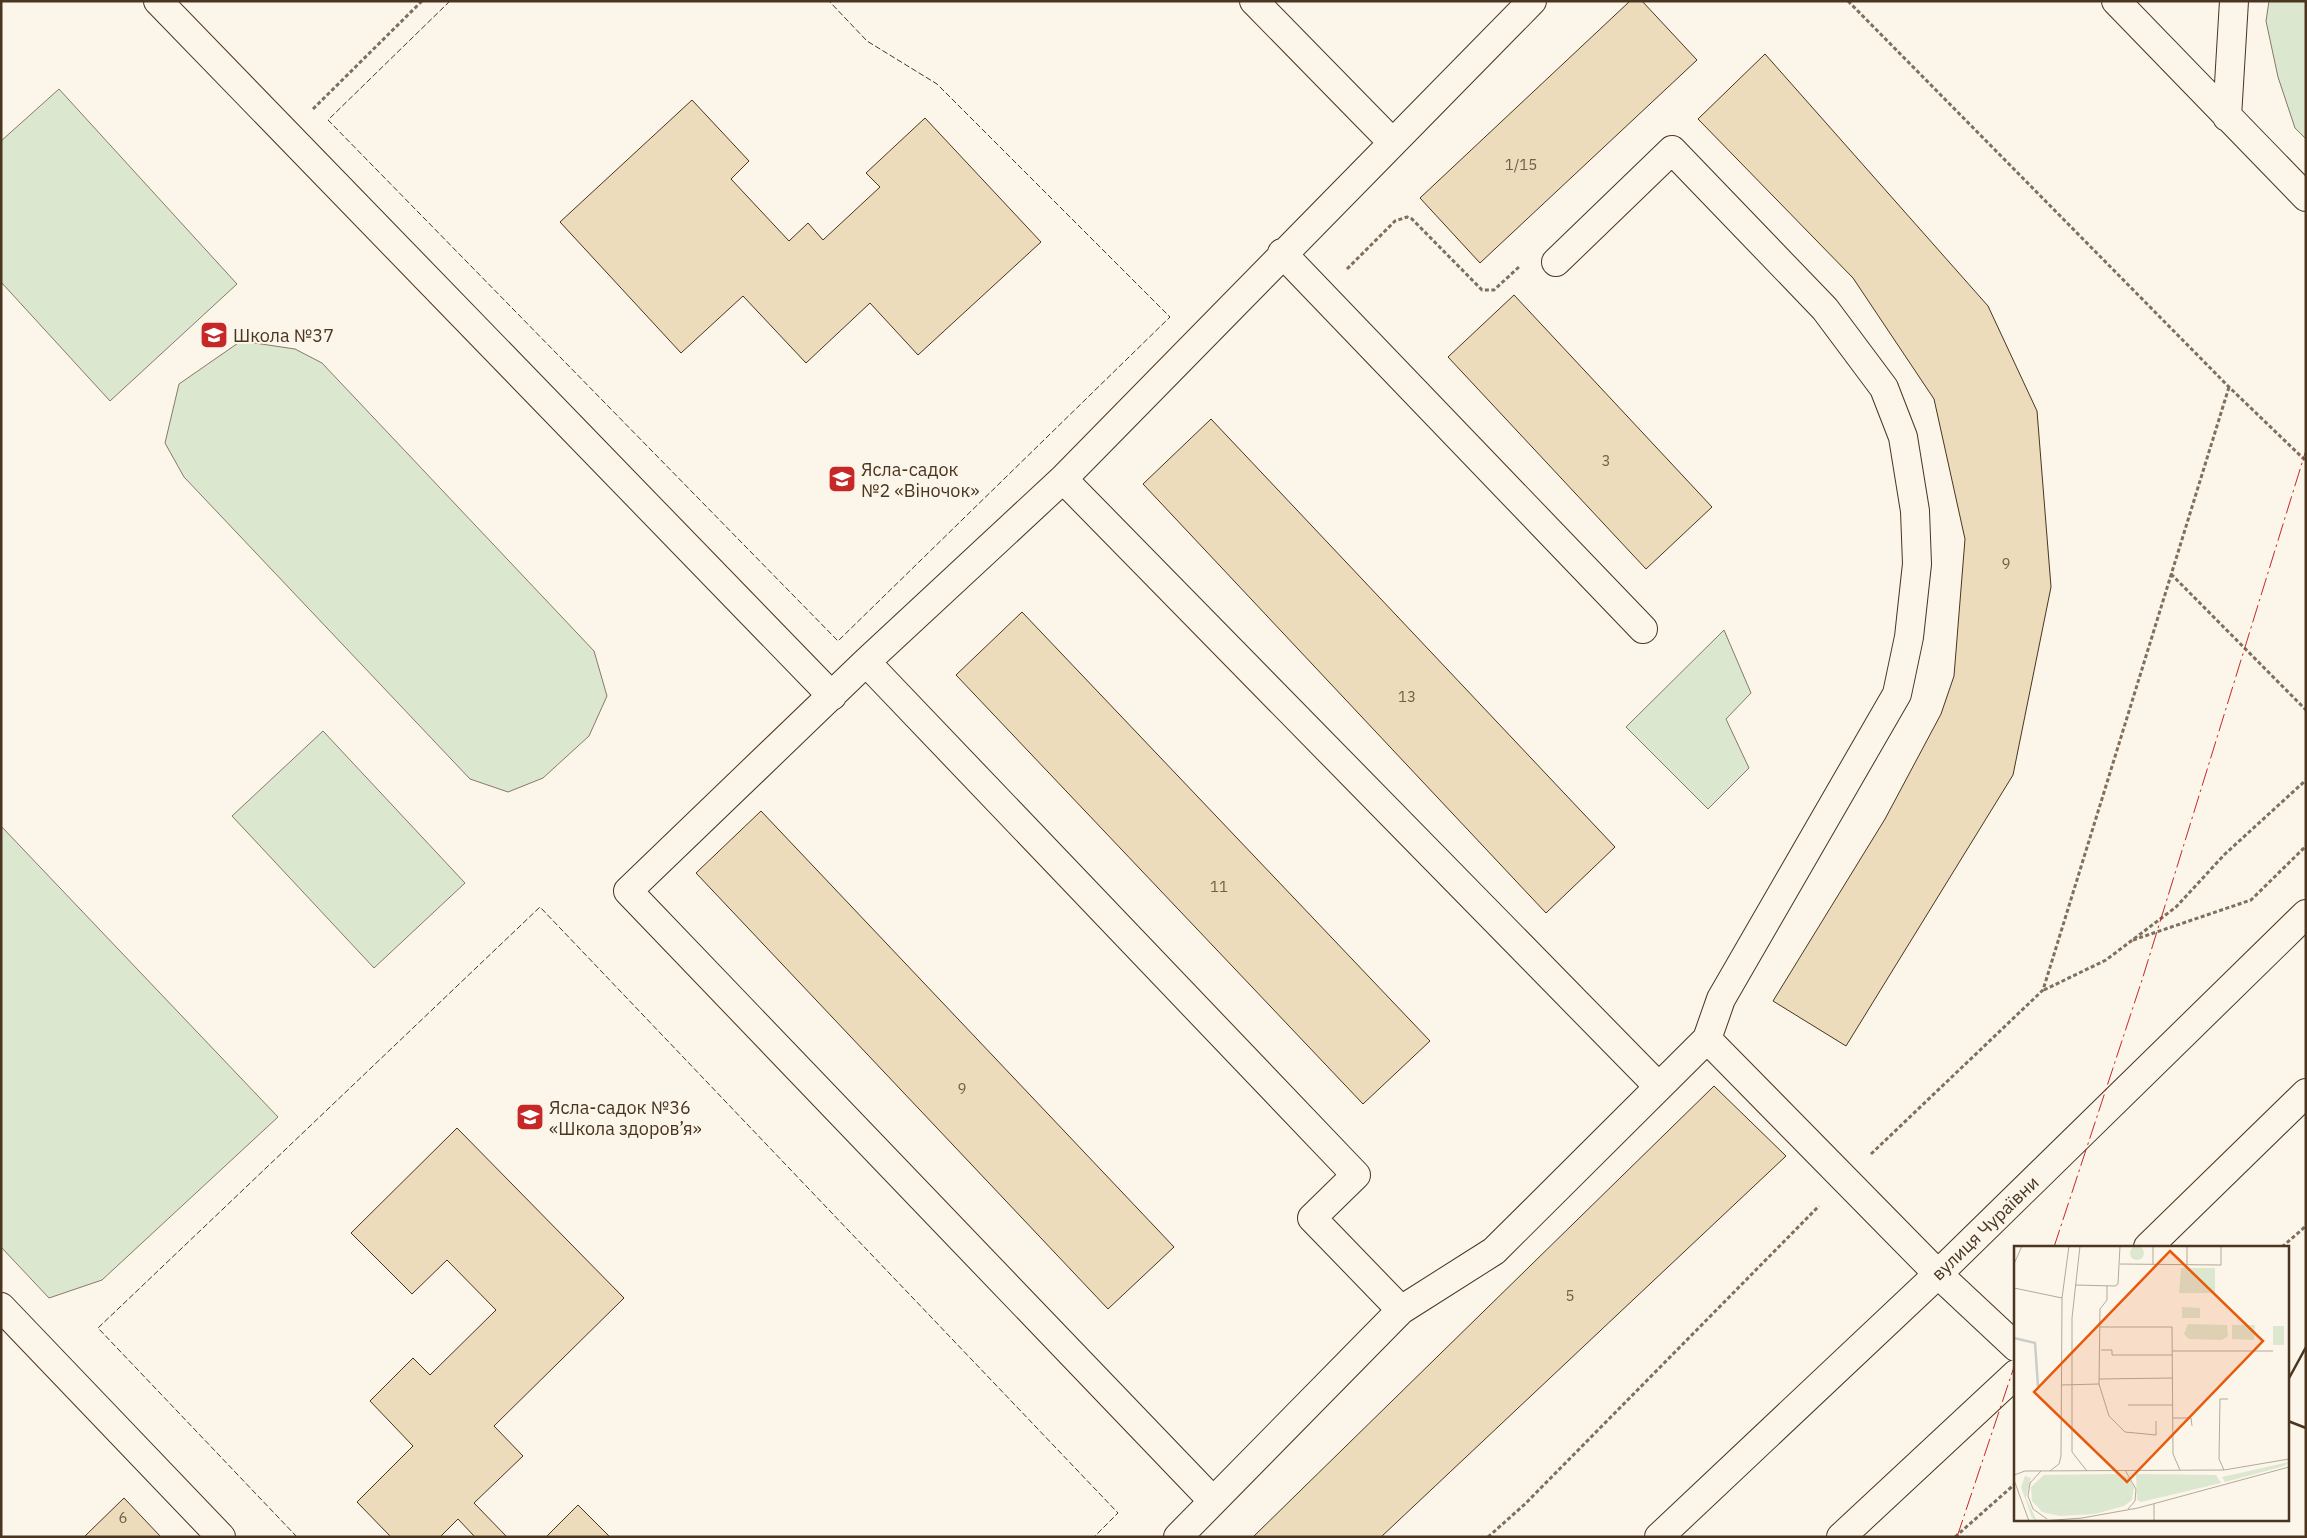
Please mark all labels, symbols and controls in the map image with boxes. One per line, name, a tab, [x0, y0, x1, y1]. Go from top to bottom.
house number: 1/15	[1505, 155, 1537, 174]
school or university icon: Школа №37	[199, 320, 229, 350]
place label: Школа №37	[233, 324, 334, 347]
house number: 3	[1601, 451, 1611, 470]
place label: Ясла-садок №2 «Віночок»	[861, 458, 980, 502]
school or university icon: Ясла-садок №2 «Віночок»	[827, 464, 857, 494]
house number: 9	[2001, 554, 2011, 573]
house number: 13	[1398, 687, 1416, 706]
house number: 11	[1210, 877, 1228, 896]
house number: 9	[957, 1079, 967, 1098]
place label: Ясла-садок №36 «Школа здоров’я»	[549, 1096, 702, 1140]
school or university icon: Ясла-садок №36 «Школа здоров’я»	[515, 1102, 545, 1132]
street label: вулиця Чураївни	[1927, 1171, 2043, 1285]
inset map	[2014, 1246, 2290, 1520]
house number: 5	[1565, 1286, 1575, 1305]
house number: 6	[118, 1508, 128, 1527]

